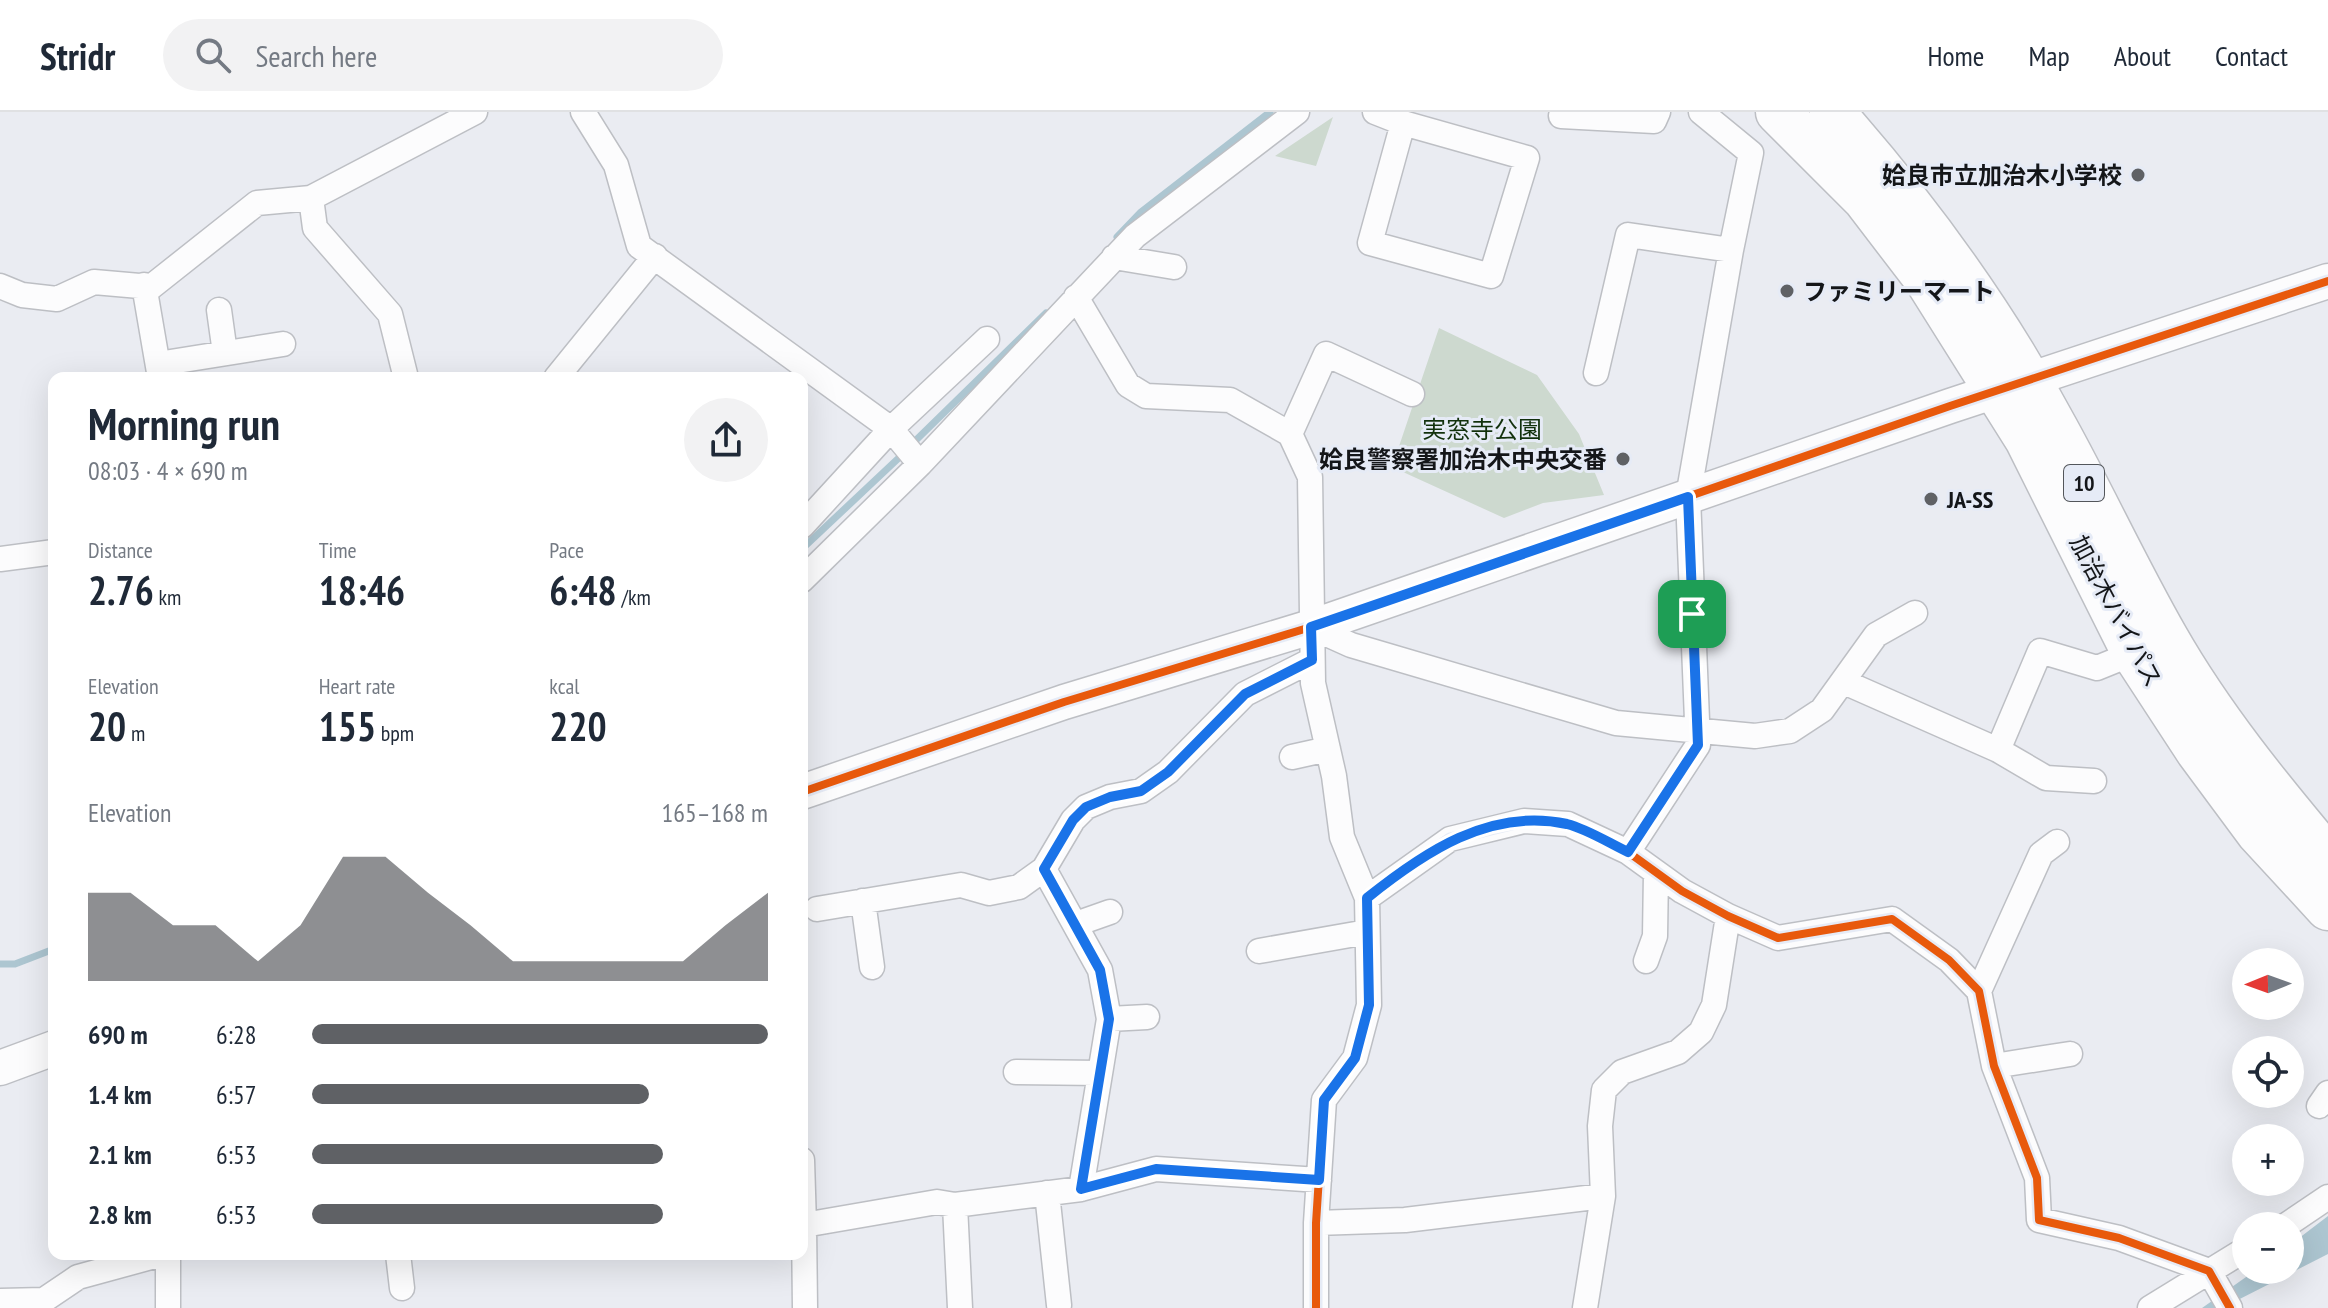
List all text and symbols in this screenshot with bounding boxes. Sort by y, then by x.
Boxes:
search box [163,19,723,91]
text: Stridr [40,31,115,80]
icon: search [191,33,235,77]
text: Search here [255,36,377,75]
text: Home [1928,37,1984,74]
text: Map [2028,37,2070,74]
text: About [2114,37,2171,74]
text: Contact [2215,37,2288,74]
place label: 姶良市立加治木小学校 [1882,160,2122,191]
marker: 姶良市立加治木小学校 [2129,166,2147,184]
place label: ファミリーマート [1803,276,1995,307]
marker: ファミリーマート [1778,282,1796,300]
text: Morning run [88,395,280,452]
button: share [684,398,768,482]
park label: 実窓寺公園 [1422,414,1542,445]
place label: 姶良警察署加治木中央交番 [1319,444,1607,475]
marker: 姶良警察署加治木中央交番 [1614,450,1632,468]
text: 08:03 · 4 × 690 m [88,454,248,487]
road number: 10 [2064,465,2104,501]
place label: JA-SS [1946,484,1993,515]
marker: JA-SS [1922,490,1940,508]
street label: 加治木バイパス [2063,530,2169,692]
text: Distance [88,536,153,564]
text: Time [319,536,357,564]
text: Pace [549,536,584,564]
text: 2.76 [88,564,154,616]
text: 18:46 [319,564,405,616]
text: 6:48 [549,564,617,616]
pin [1658,580,1726,648]
text: km [154,583,181,611]
text: /km [617,583,651,611]
icon: arrive [1670,592,1714,636]
text: Elevation [88,672,159,700]
text: Heart rate [319,672,395,700]
text: kcal [549,672,579,700]
text: 20 [88,700,126,752]
text: 155 [319,700,376,752]
text: 220 [549,700,607,752]
text: m [126,719,145,747]
text: bpm [376,719,414,747]
text: Elevation [88,796,171,829]
text: 165–168 m [662,796,768,829]
north arrow [2232,948,2304,1020]
map controls [2232,948,2304,1284]
text: 690 m [88,1018,148,1051]
text: 6:28 [216,1018,256,1051]
button: locate [2232,1036,2304,1108]
text: 1.4 km [88,1078,152,1111]
text: 6:57 [216,1078,256,1111]
button: + [2232,1124,2304,1196]
text: 2.1 km [88,1138,152,1171]
text: 6:53 [216,1138,256,1171]
text: 2.8 km [88,1198,152,1231]
text: 6:53 [216,1198,256,1231]
button: − [2232,1212,2304,1284]

